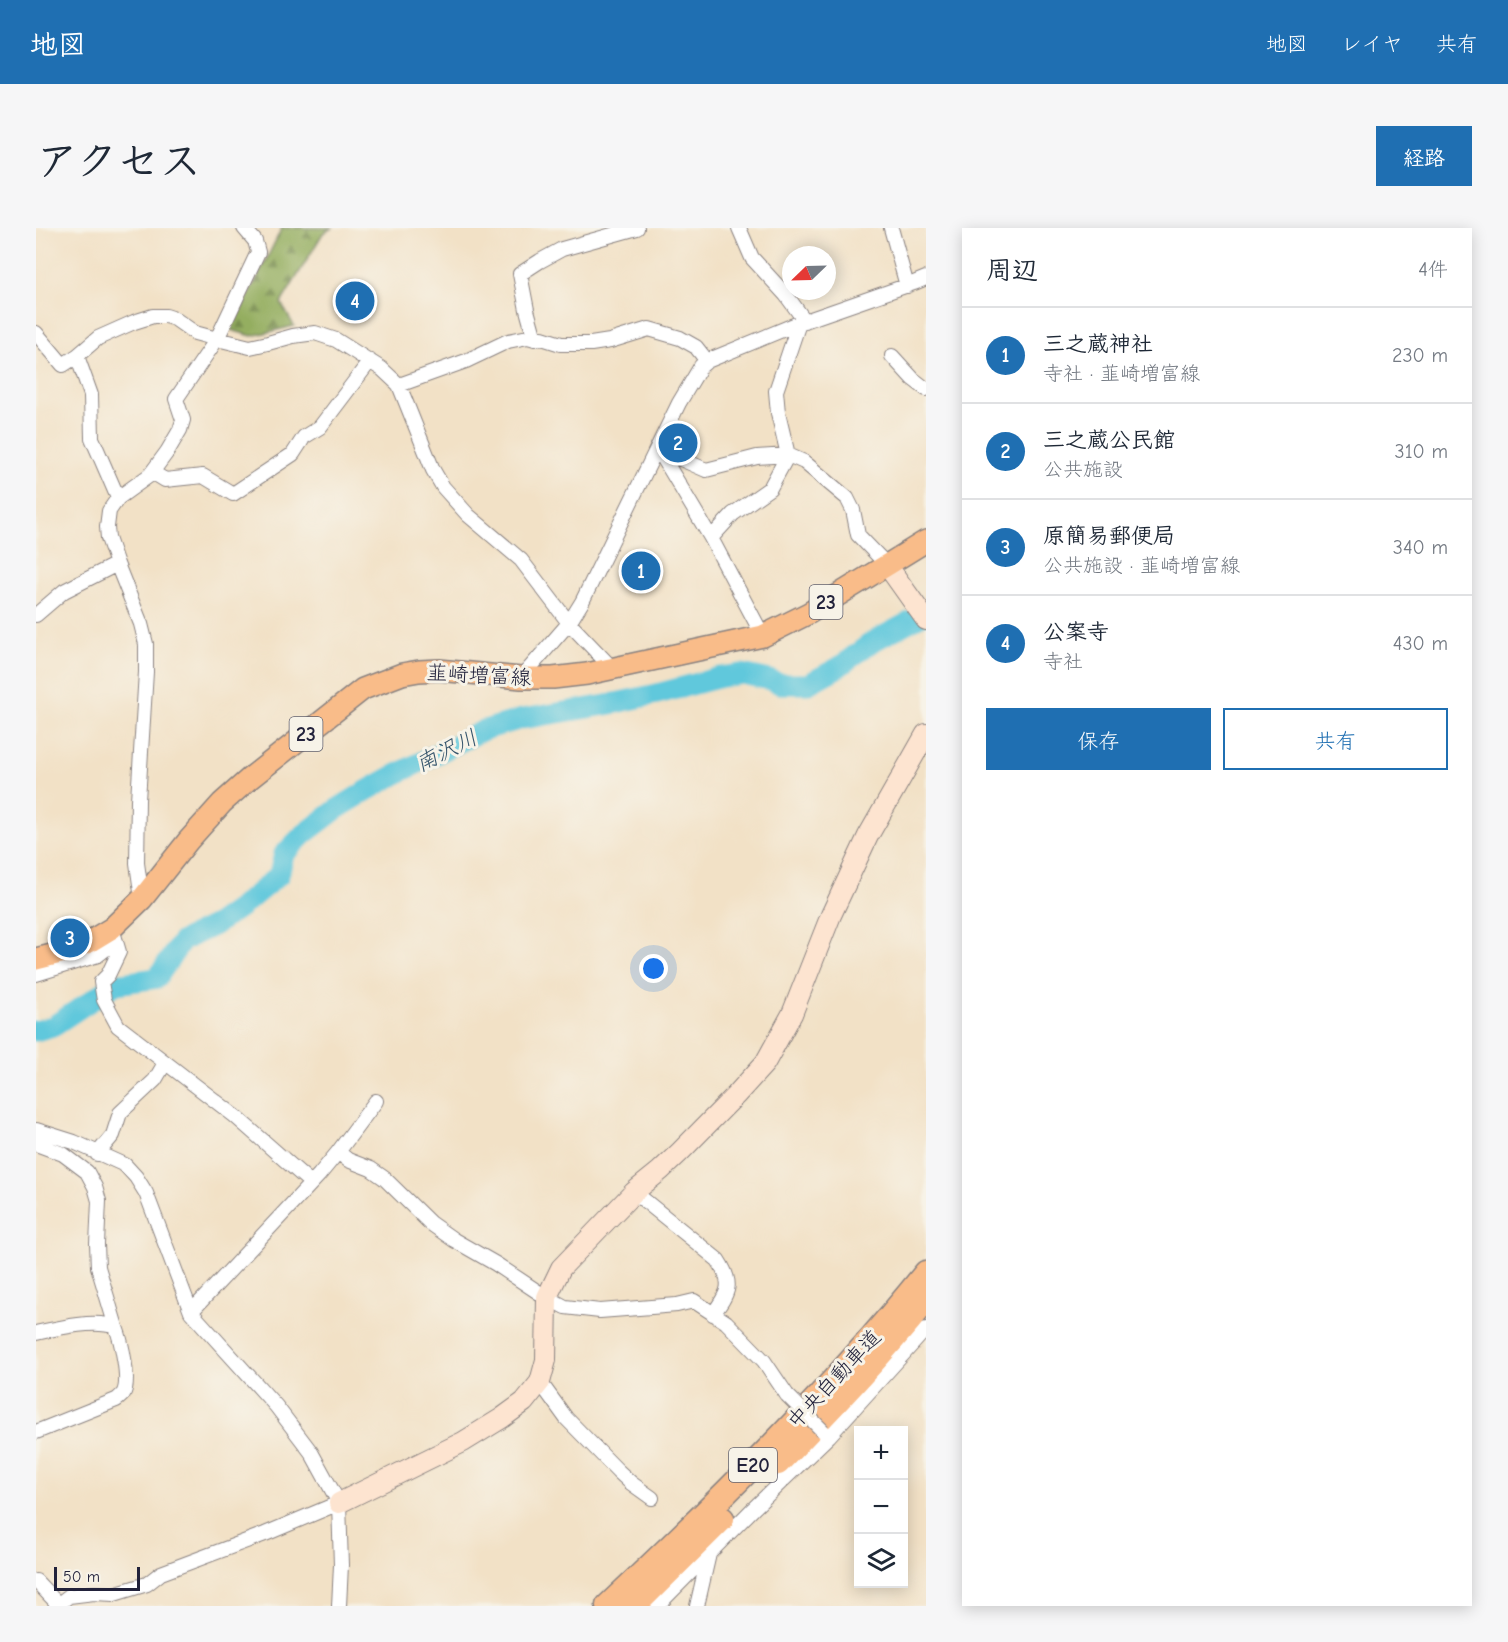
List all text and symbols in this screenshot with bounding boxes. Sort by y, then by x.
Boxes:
text: 地図 [30,29,86,61]
text: 地図 [1266,32,1308,56]
text: レイヤ [1341,32,1403,56]
text: 共有 [1436,32,1478,56]
button: 経路 [1376,126,1472,186]
text: アクセス [36,137,201,186]
north arrow [782,246,836,300]
text: 周辺 [986,256,1038,286]
text: 4件 [1418,258,1448,281]
pin: 4 [336,278,374,324]
text: 三之蔵神社 [1043,331,1153,357]
text: 1 [1002,344,1009,367]
text: 230 m [1392,344,1448,367]
text: 寺社 · 韮崎増富線 [1043,362,1200,385]
pin: 2 [658,420,698,466]
text: 三之蔵公民館 [1043,427,1175,453]
text: 2 [1001,440,1010,463]
text: 310 m [1395,440,1448,463]
text: 公共施設 [1043,458,1123,481]
text: 原簡易郵便局 [1043,523,1175,549]
text: 3 [1001,536,1010,559]
text: 340 m [1393,536,1448,559]
pin: 1 [622,548,660,594]
text: 公共施設 · 韮崎増富線 [1043,554,1240,577]
road number: 23 [810,585,842,619]
text: 公案寺 [1043,619,1109,645]
text: 4 [1001,632,1010,655]
text: 430 m [1393,632,1448,655]
text: 寺社 [1043,650,1083,673]
street label: 韮崎増富線 [426,660,532,690]
button: 保存 [986,708,1211,770]
button: 共有 [1223,708,1448,770]
road number: 23 [290,717,322,751]
water label: 南沢川 [411,724,482,777]
pin: 3 [51,916,90,960]
your location [639,954,668,983]
street label: 中央自動車道 [782,1325,886,1433]
map controls [854,1426,908,1588]
button: + [854,1426,908,1480]
road number: E20 [729,1448,777,1482]
button: − [854,1480,908,1534]
button: layers [854,1534,908,1588]
scale bar [54,1564,140,1592]
text: 50 m [63,1568,100,1586]

